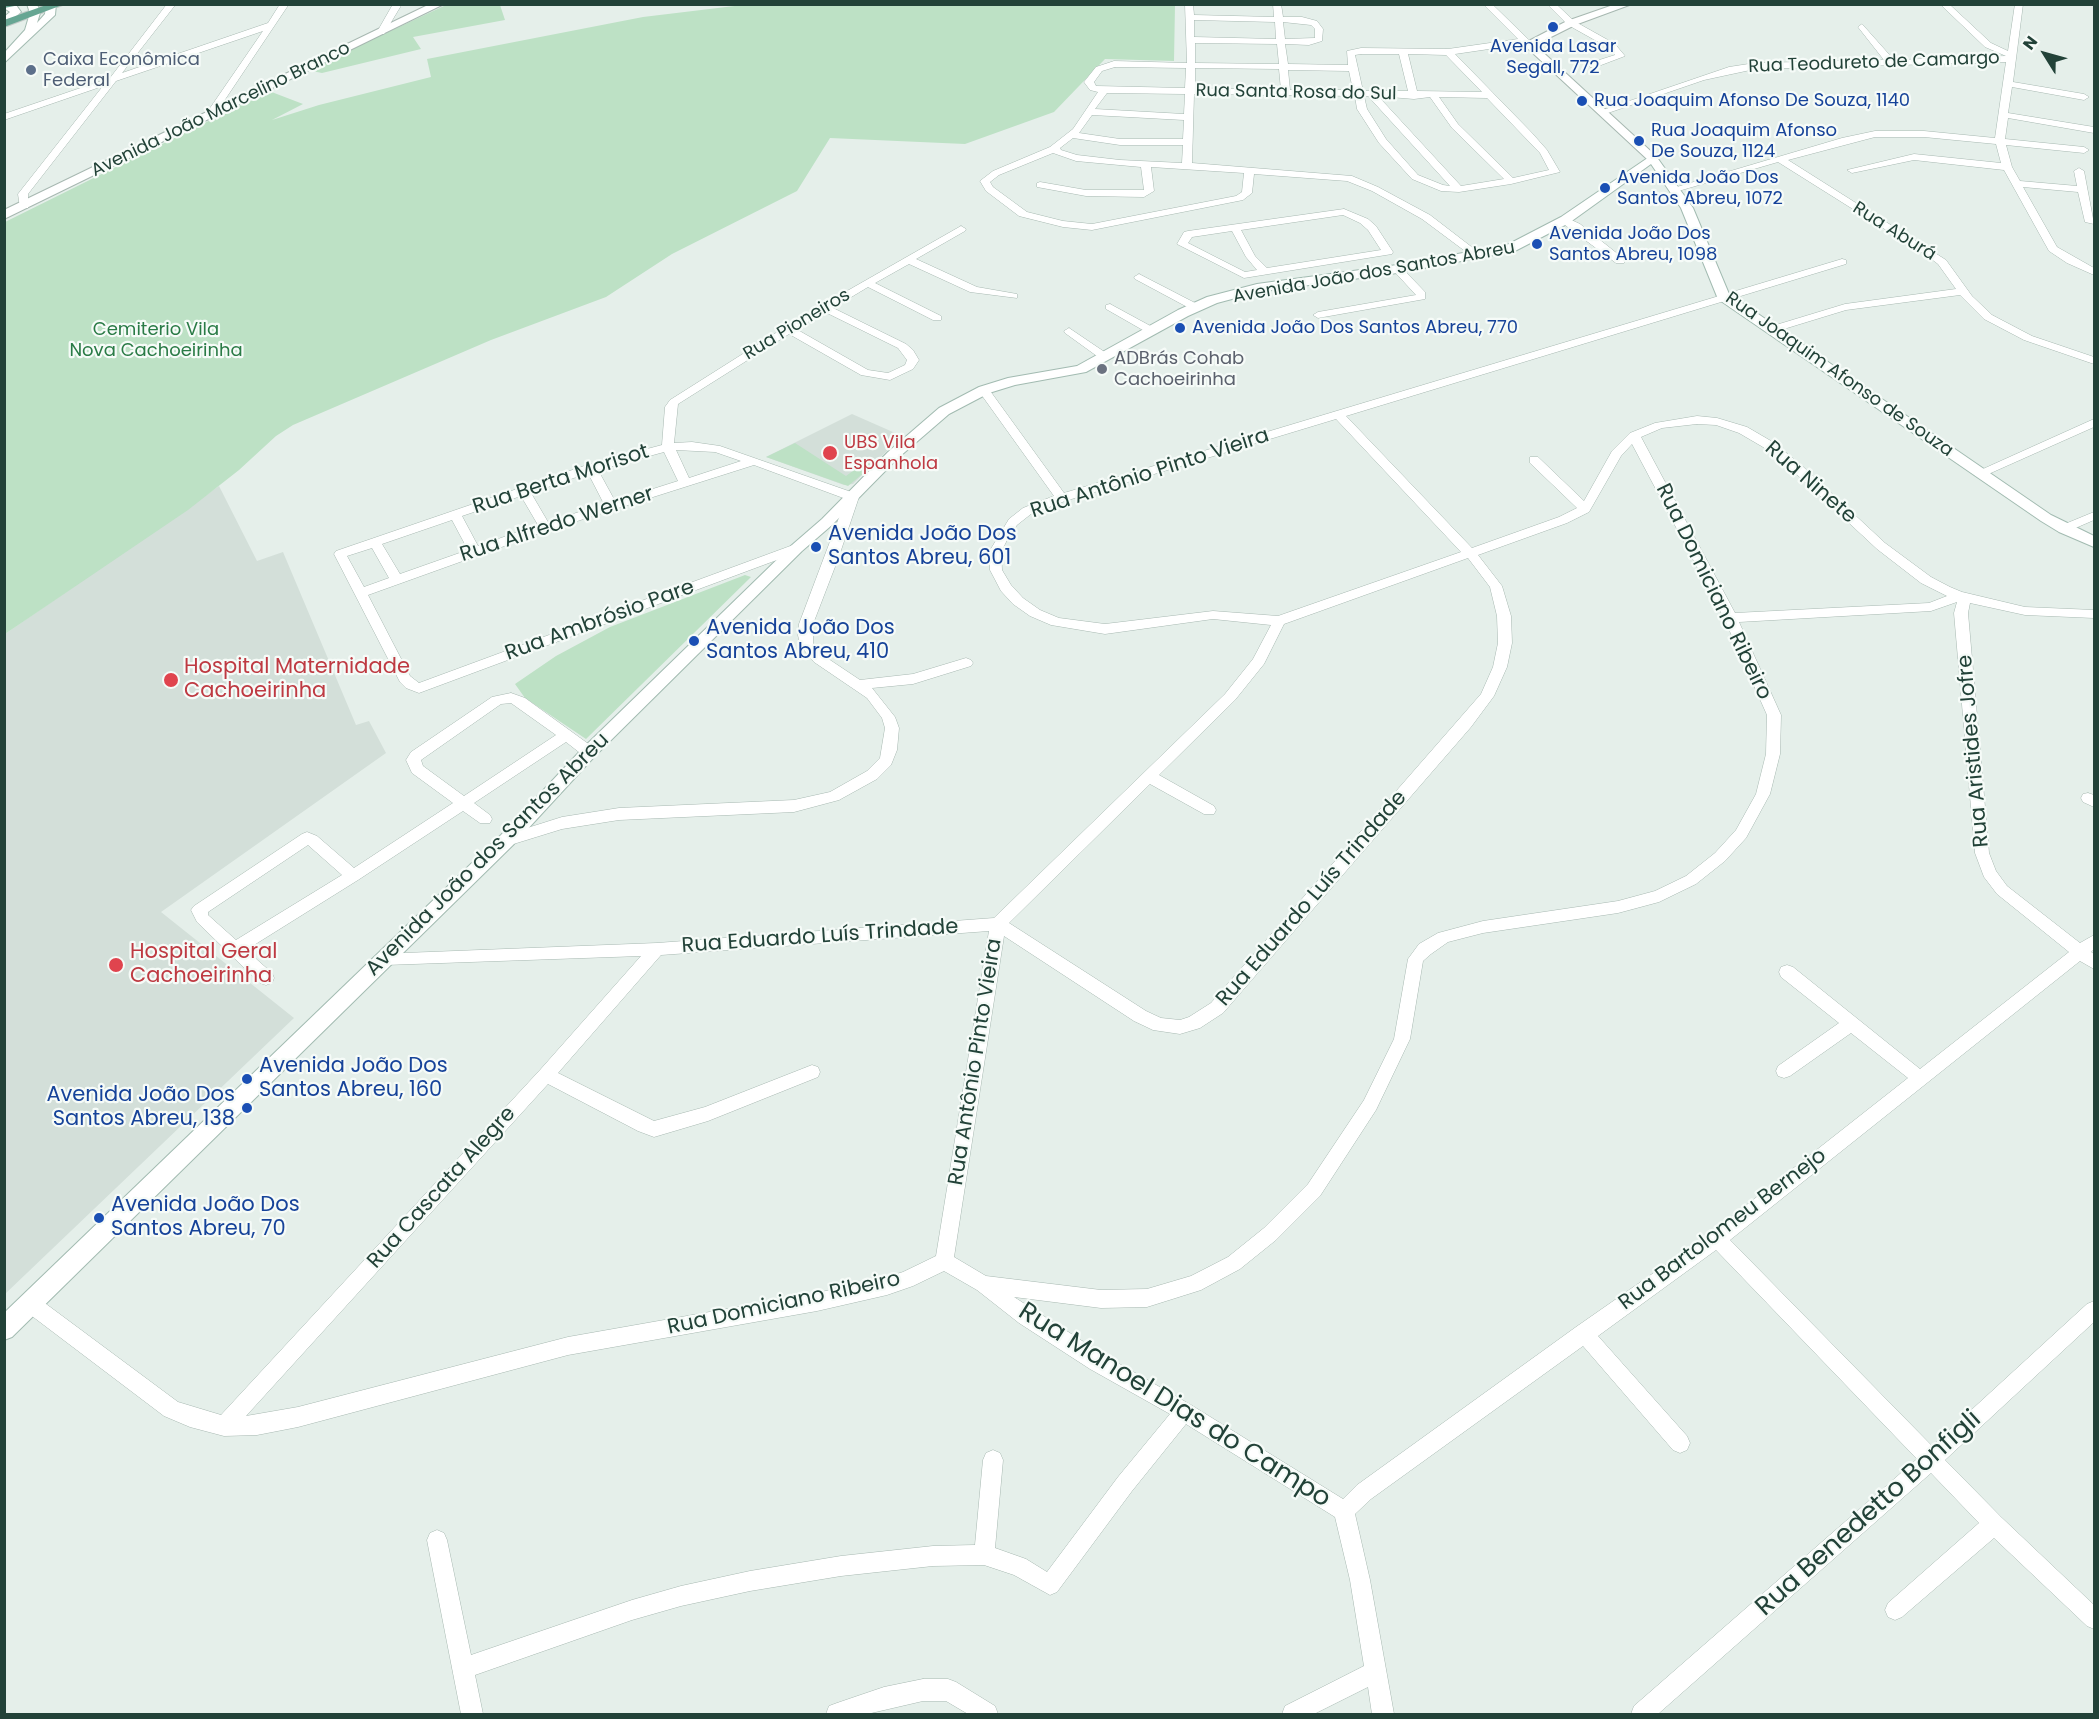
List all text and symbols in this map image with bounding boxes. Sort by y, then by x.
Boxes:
marker: Avenida Lasar Segall, 772 [1546,20,1560,34]
north arrow [2015,24,2075,84]
text: N [2017,31,2043,55]
place label: Avenida Lasar Segall, 772 [1490,36,1616,78]
street label: Avenida João Marcelino Branco [88,38,354,182]
street label: Rua Teodureto de Camargo [1748,48,2000,78]
place label: Caixa Econômica Federal [43,49,200,92]
marker: Caixa Econômica Federal [24,63,38,77]
street label: Rua Santa Rosa do Sul [1195,80,1397,106]
place label: Rua Joaquim Afonso De Souza, 1140 [1594,90,1910,112]
marker: Rua Joaquim Afonso De Souza, 1140 [1575,94,1589,108]
place label: Rua Joaquim Afonso De Souza, 1124 [1651,120,1837,162]
marker: Rua Joaquim Afonso De Souza, 1124 [1632,134,1646,148]
place label: Avenida João Dos Santos Abreu, 1072 [1617,167,1783,210]
marker: Avenida João Dos Santos Abreu, 1072 [1598,181,1612,195]
street label: Rua Aburá [1848,198,1940,266]
place label: Avenida João Dos Santos Abreu, 1098 [1549,223,1717,266]
marker: Avenida João Dos Santos Abreu, 1098 [1530,237,1544,251]
street label: Avenida João dos Santos Abreu [1231,238,1517,308]
street label: Rua Pioneiros [740,285,854,365]
street label: Rua Joaquim Afonso de Souza [1721,288,1957,462]
place label: Avenida João Dos Santos Abreu, 770 [1192,317,1518,339]
park label: Cemiterio Vila Nova Cachoeirinha [69,319,243,362]
marker: Avenida João Dos Santos Abreu, 770 [1173,321,1187,335]
place label: ADBrás Cohab Cachoeirinha [1114,348,1244,391]
marker: ADBrás Cohab Cachoeirinha [1095,362,1109,376]
street label: Rua Antônio Pinto Vieira [1028,423,1272,525]
place label: UBS Vila Espanhola [844,432,938,474]
street label: Rua Ninete [1759,436,1861,530]
street label: Rua Berta Morisot [470,440,652,520]
marker: UBS Vila Espanhola [821,444,839,462]
street label: Rua Domiciano Ribeiro [1650,480,1776,704]
street label: Rua Alfredo Werner [457,482,657,568]
place label: Avenida João Dos Santos Abreu, 601 [828,522,1017,572]
marker: Avenida João Dos Santos Abreu, 601 [809,540,823,554]
street label: Rua Ambrósio Pare [502,575,698,667]
place label: Avenida João Dos Santos Abreu, 410 [706,616,895,666]
marker: Avenida João Dos Santos Abreu, 410 [687,634,701,648]
street label: Rua Aristides Jofre [1953,654,1995,848]
place label: Hospital Maternidade Cachoeirinha [184,655,410,705]
marker: Hospital Maternidade Cachoeirinha [162,671,180,689]
street label: Avenida João dos Santos Abreu [361,728,615,982]
street label: Rua Eduardo Luís Trindade [1212,786,1412,1012]
street label: Rua Eduardo Luís Trindade [681,915,959,959]
street label: Rua Antônio Pinto Vieira [944,937,1008,1187]
place label: Hospital Geral Cachoeirinha [130,940,277,990]
marker: Hospital Geral Cachoeirinha [107,956,125,974]
place label: Avenida João Dos Santos Abreu, 160 [259,1054,448,1104]
marker: Avenida João Dos Santos Abreu, 160 [240,1072,254,1086]
place label: Avenida João Dos Santos Abreu, 138 [46,1083,235,1133]
marker: Avenida João Dos Santos Abreu, 138 [240,1101,254,1115]
street label: Rua Cascata Alegre [363,1102,521,1274]
street label: Rua Bartolomeu Bernejo [1614,1144,1832,1316]
place label: Avenida João Dos Santos Abreu, 70 [111,1193,300,1243]
marker: Avenida João Dos Santos Abreu, 70 [92,1211,106,1225]
street label: Rua Domiciano Ribeiro [665,1267,903,1341]
street label: Rua Manoel Dias do Campo [1012,1297,1336,1515]
street label: Rua Benedetto Bonfigli [1750,1405,1988,1623]

